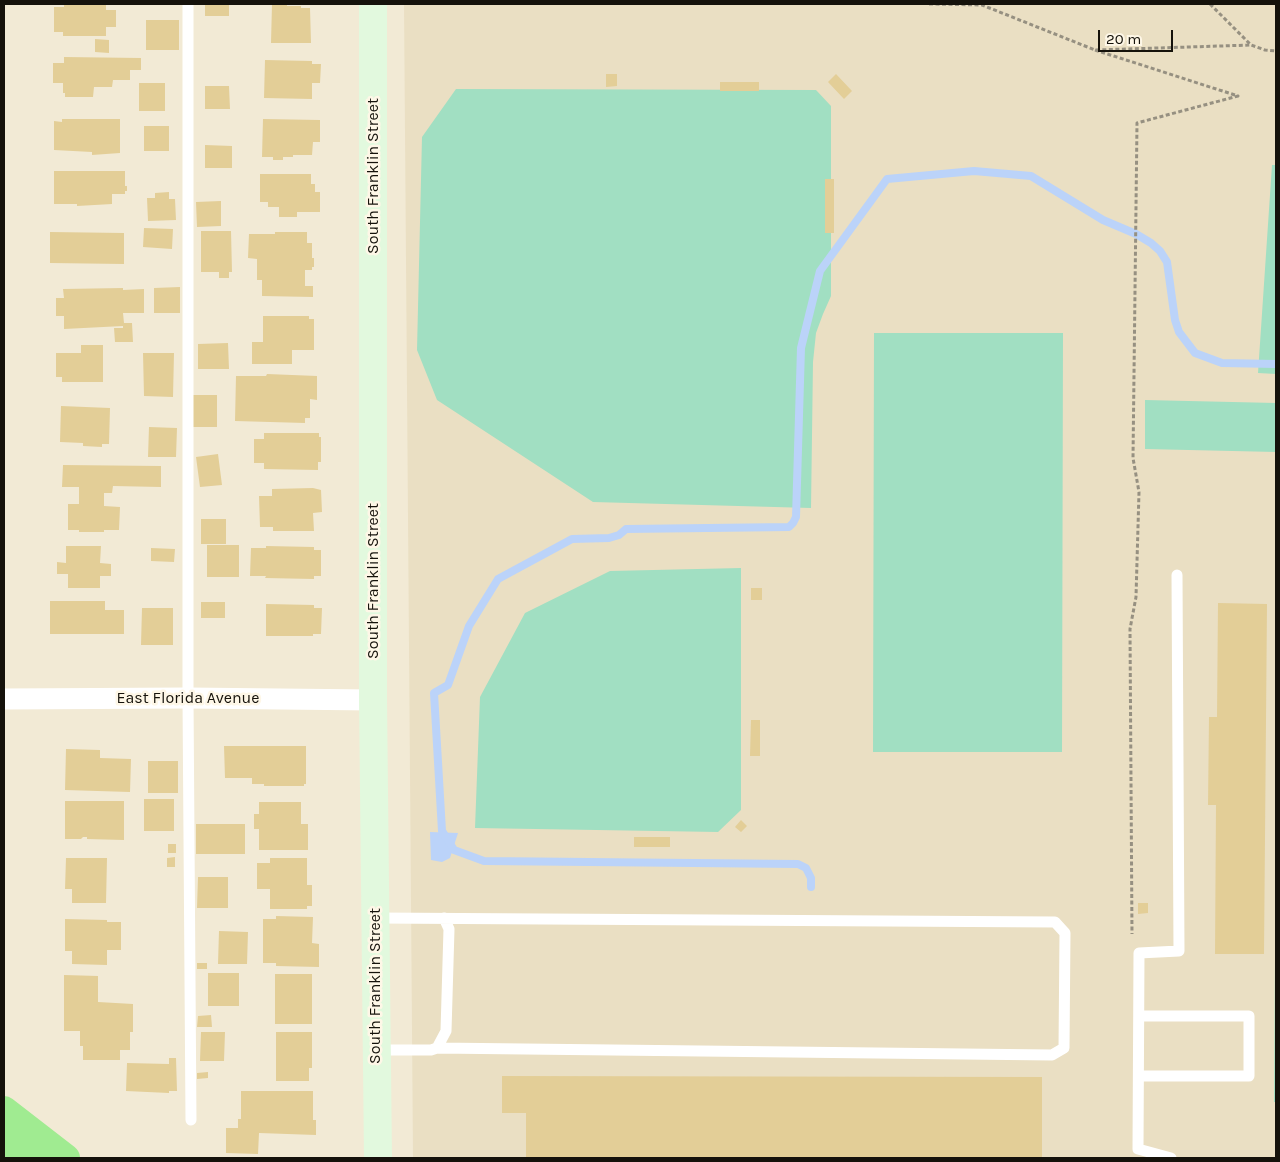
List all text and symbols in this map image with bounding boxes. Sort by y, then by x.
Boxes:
scale bar [1100,20,1175,52]
text: 20 m [1106,30,1141,48]
street label: South Franklin Street [363,98,383,254]
street label: South Franklin Street [363,503,383,659]
street label: East Florida Avenue [117,688,259,708]
street label: South Franklin Street [365,908,385,1064]

